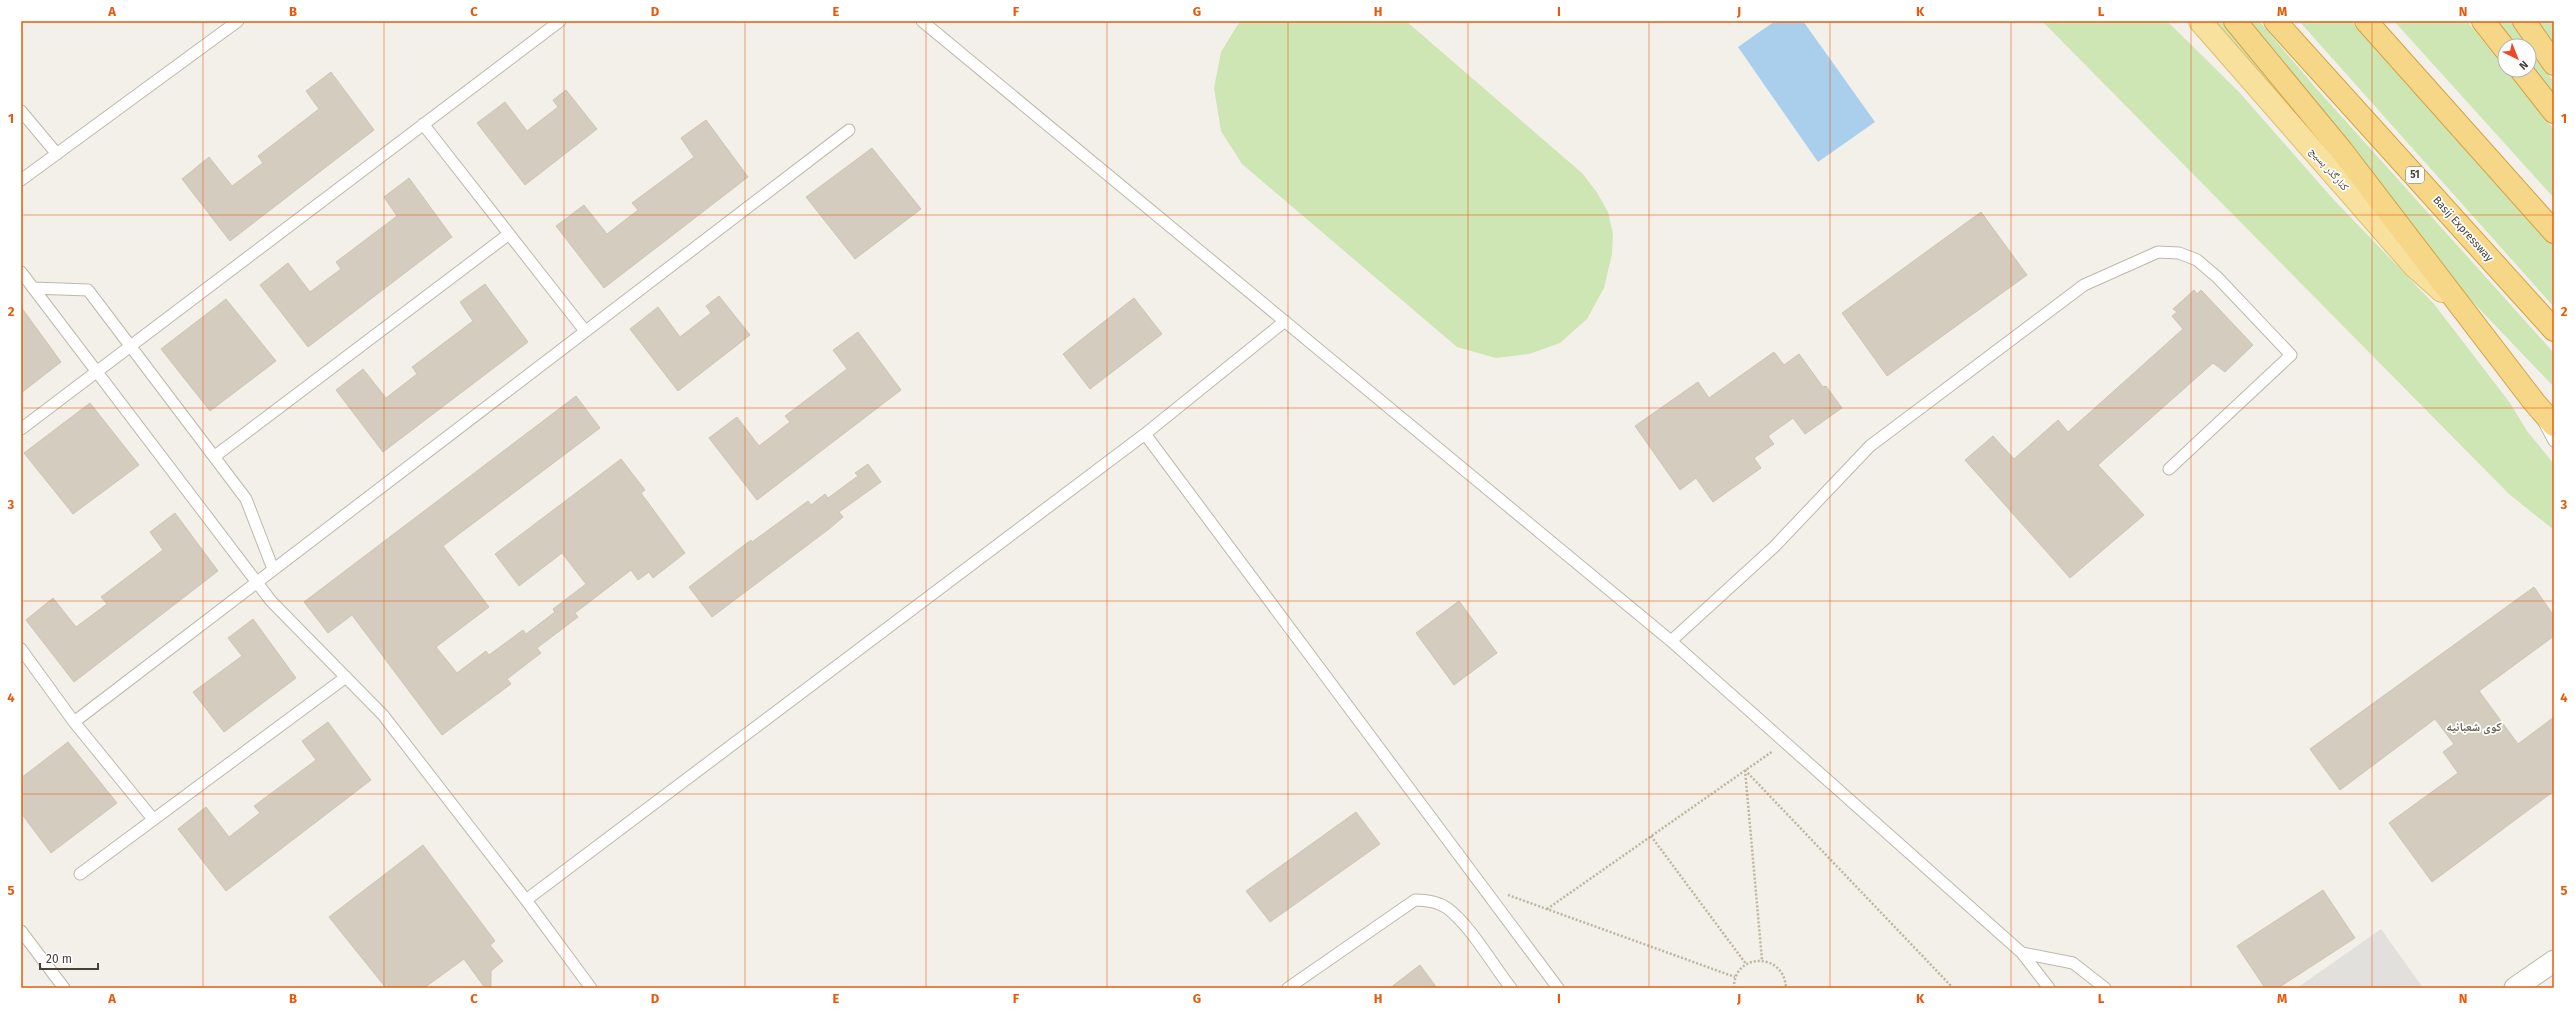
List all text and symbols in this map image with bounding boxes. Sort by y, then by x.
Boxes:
text: A [107,4,116,19]
text: B [289,4,297,19]
text: C [470,4,478,19]
text: D [651,4,660,19]
text: E [833,4,840,19]
text: F [1013,4,1020,19]
text: G [1193,4,1201,19]
text: H [1374,4,1382,19]
text: I [1557,4,1561,19]
text: J [1736,4,1741,19]
text: K [1916,4,1925,19]
text: L [2098,4,2105,19]
text: M [2277,4,2287,19]
text: N [2459,4,2467,19]
north arrow [2497,38,2537,78]
text: N [2516,58,2531,72]
text: 1 [8,111,14,126]
text: 1 [2561,111,2567,126]
street label: کنارگذر بسیج [2307,145,2352,194]
road number: 51 [2406,167,2424,183]
street label: Basij Expressway [2430,194,2496,265]
text: 2 [8,304,15,319]
text: 2 [2561,304,2568,319]
text: 3 [7,497,15,512]
text: 3 [2560,497,2568,512]
text: 4 [7,690,15,705]
text: 4 [2560,690,2568,705]
district label: کوی شعبانیه [2446,720,2502,735]
text: 5 [8,883,15,898]
text: 5 [2561,883,2568,898]
scale bar [40,945,98,971]
text: 20 m [46,952,72,966]
text: A [107,991,116,1006]
text: B [289,991,297,1006]
text: C [470,991,478,1006]
text: D [651,991,660,1006]
text: E [833,991,840,1006]
text: F [1013,991,1020,1006]
text: G [1193,991,1201,1006]
text: H [1374,991,1382,1006]
text: I [1557,991,1561,1006]
text: J [1736,991,1741,1006]
text: K [1916,991,1925,1006]
text: L [2098,991,2105,1006]
text: M [2277,991,2287,1006]
text: N [2459,991,2467,1006]

